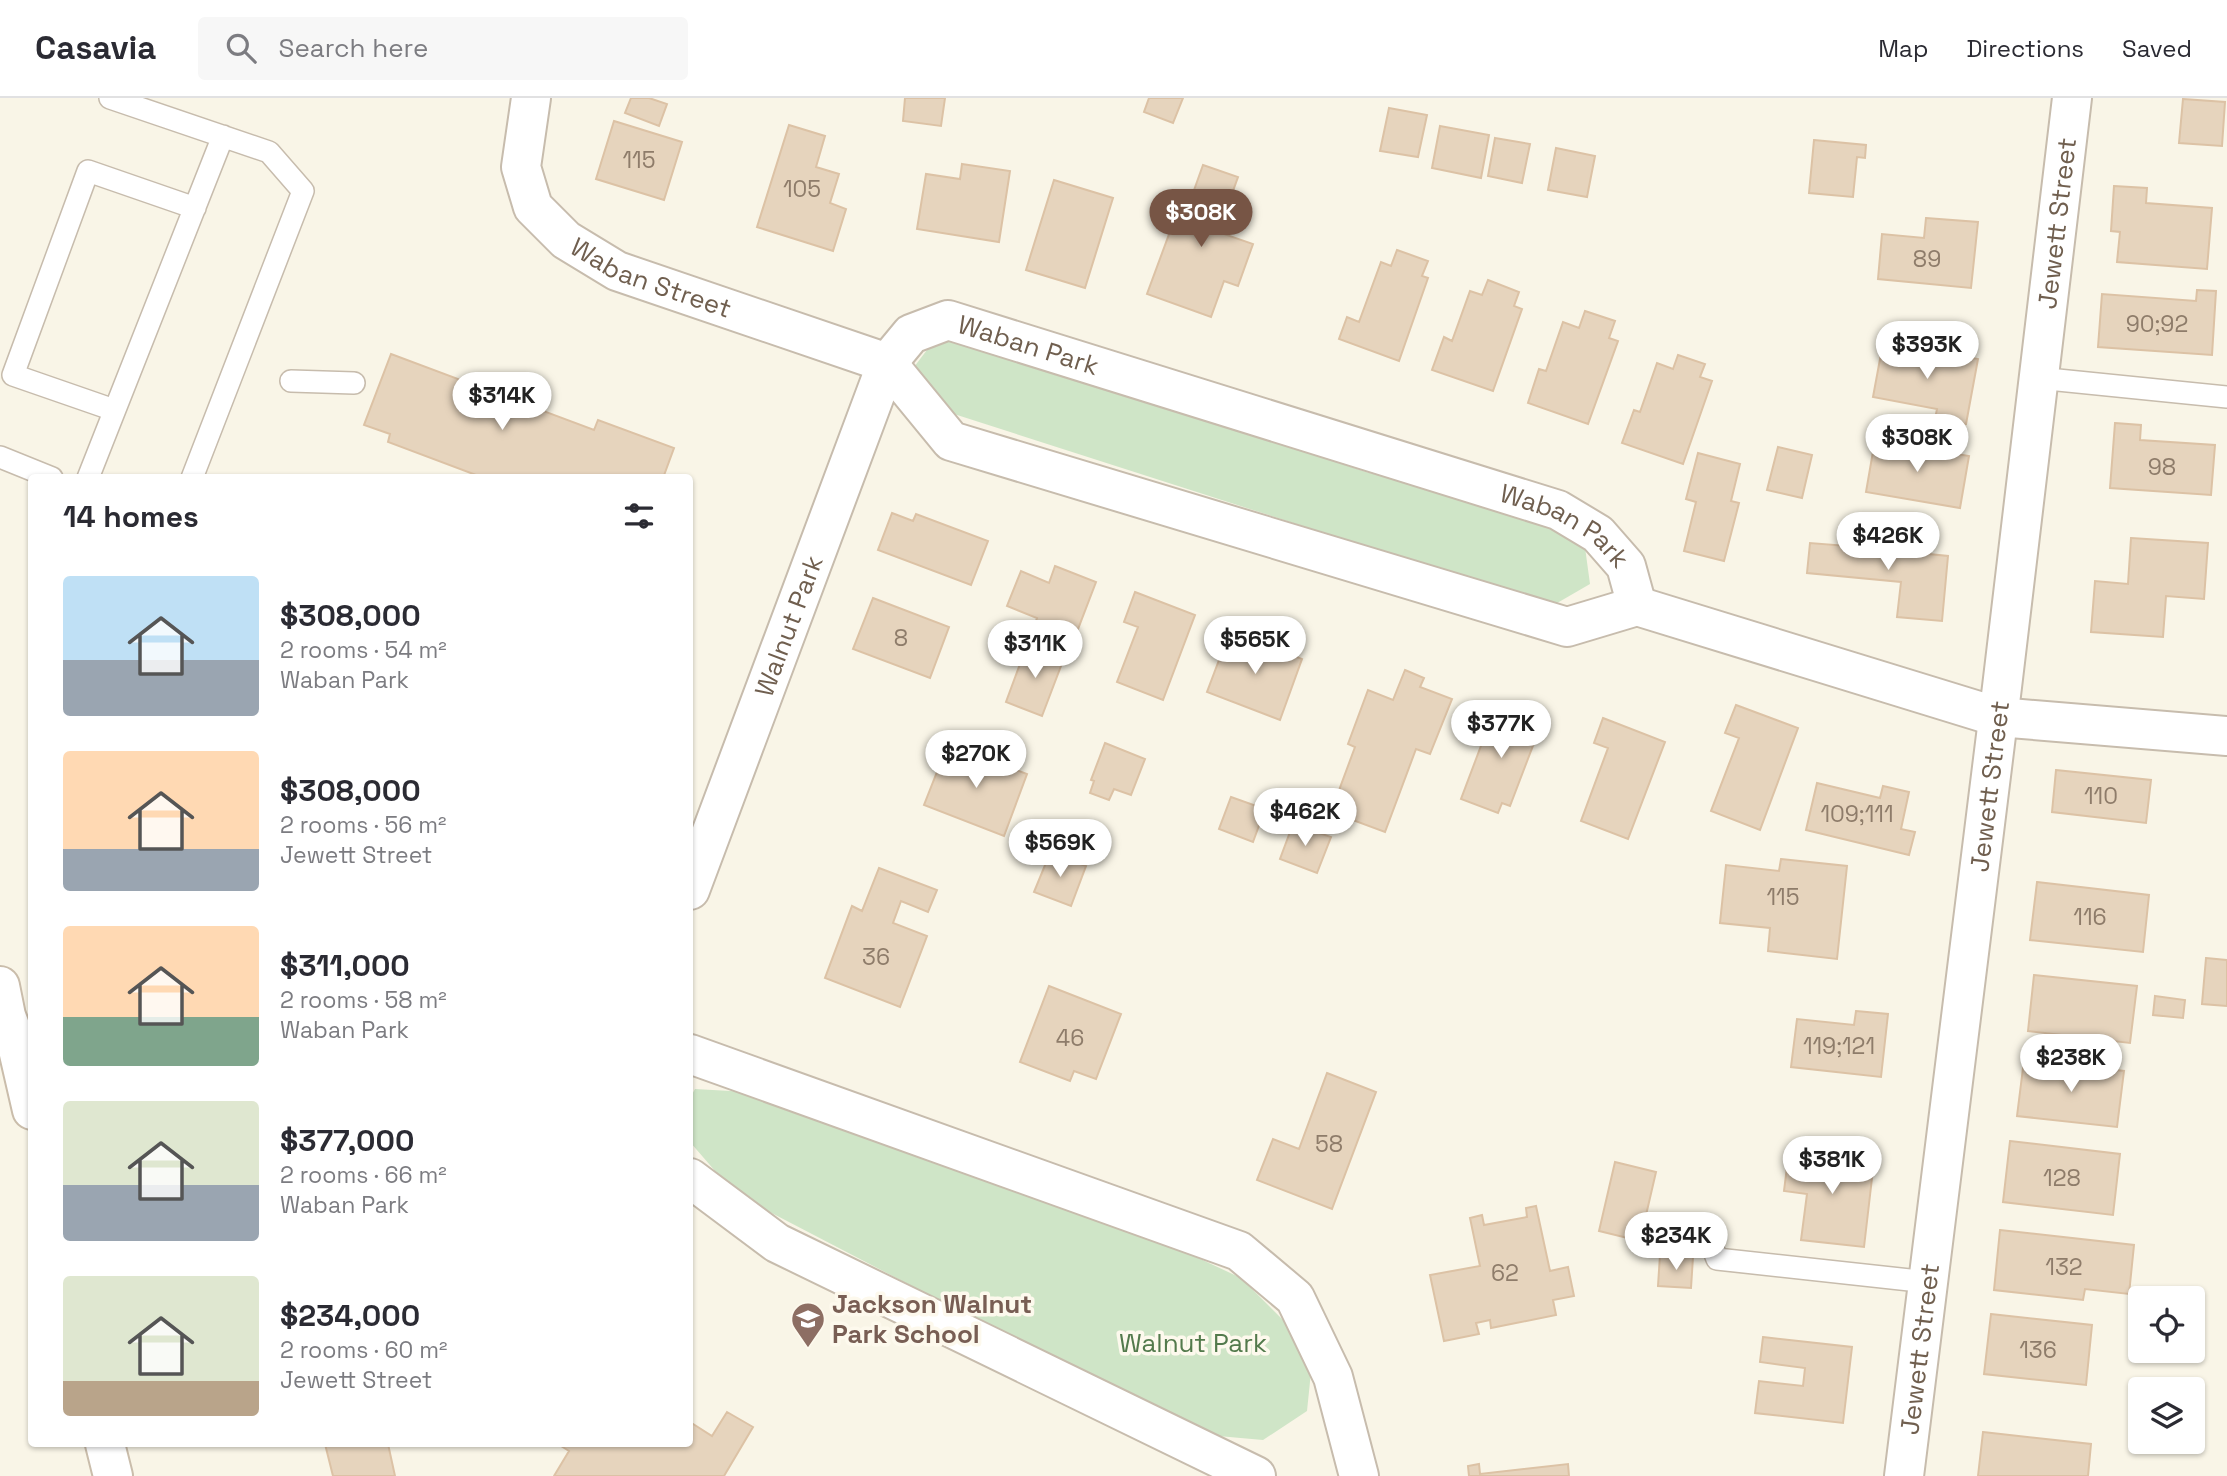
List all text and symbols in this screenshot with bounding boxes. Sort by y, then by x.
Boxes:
search box [198,17,688,80]
text: Casavia [35,27,156,69]
icon: search [222,29,260,67]
text: Search here [278,31,428,65]
text: Map [1878,33,1928,64]
text: Directions [1966,33,2084,64]
text: Saved [2122,33,2192,64]
street label: Jewett Street [2030,136,2084,311]
house number: 115 [622,145,656,175]
house number: 105 [783,174,821,204]
pin: $308K [1152,190,1250,249]
text: $308K [1165,197,1237,227]
street label: Waban Street [564,230,736,326]
house number: 89 [1913,244,1941,274]
street label: Waban Park [954,307,1103,383]
house number: 90;92 [2126,309,2188,339]
pin: $393K [1878,322,1976,381]
text: $393K [1892,329,1962,359]
pin: $314K [453,372,551,432]
text: $314K [469,380,535,410]
pin: $308K [1868,414,1966,474]
text: $308K [1881,422,1953,452]
house number: 98 [2148,452,2176,482]
street label: Waban Park [1496,476,1637,575]
text: 14 homes [63,497,199,536]
icon: filters [620,497,658,535]
pin: $426K [1839,512,1937,572]
text: $426K [1853,520,1923,550]
street label: Walnut Park [747,550,831,701]
text: $308,000 [280,596,421,635]
icon: home [119,604,203,688]
pin: $565K [1206,616,1304,676]
pin: $311K [986,620,1084,680]
house number: 8 [894,623,908,653]
text: $565K [1220,624,1290,654]
text: $311K [1004,628,1066,658]
text: 2 rooms · 54 m² [280,635,447,665]
text: Waban Park [280,665,409,695]
street label: Jewett Street [1962,699,2017,874]
pin: $377K [1452,700,1550,760]
text: $377K [1467,708,1535,738]
pin: $270K [927,730,1025,790]
text: $270K [941,738,1011,768]
text: $308,000 [280,771,421,810]
icon: home [119,779,203,863]
house number: 110 [2084,781,2118,811]
pin: $462K [1256,788,1354,848]
text: $462K [1270,796,1340,826]
house number: 109;111 [1820,799,1894,829]
text: 2 rooms · 56 m² [280,810,446,840]
pin: $569K [1011,820,1109,879]
text: $569K [1025,827,1095,857]
text: Jewett Street [280,840,432,870]
house number: 115 [1766,882,1800,912]
house number: 116 [2073,902,2107,932]
house number: 36 [862,942,890,972]
text: $311,000 [280,946,410,985]
icon: home [119,954,203,1038]
text: 2 rooms · 58 m² [280,985,447,1015]
text: Waban Park [280,1015,409,1045]
house number: 46 [1056,1023,1084,1053]
house number: 119;121 [1803,1031,1875,1061]
pin: $238K [2022,1034,2120,1094]
text: $238K [2036,1042,2106,1072]
text: $377,000 [280,1121,414,1160]
icon: home [119,1129,203,1213]
house number: 58 [1315,1129,1343,1159]
pin: $381K [1783,1136,1881,1196]
text: $381K [1799,1144,1865,1174]
text: 2 rooms · 66 m² [280,1160,447,1190]
house number: 128 [2043,1163,2081,1193]
text: Waban Park [280,1190,409,1220]
pin: $234K [1627,1212,1725,1272]
text: $234K [1641,1220,1711,1250]
house number: 132 [2045,1252,2083,1282]
house number: 62 [1491,1258,1519,1288]
street label: Jewett Street [1892,1261,1947,1437]
map controls [2128,1286,2205,1454]
button: locate [2128,1286,2205,1363]
place label: Jackson Walnut Park School [832,1287,1032,1351]
text: $234,000 [280,1296,420,1335]
school or university icon: Jackson Walnut Park School [789,1300,827,1349]
icon: home [119,1304,203,1388]
park label: Walnut Park [1119,1326,1267,1360]
text: 2 rooms · 60 m² [280,1335,447,1365]
house number: 136 [2019,1335,2057,1365]
text: Jewett Street [280,1365,432,1395]
button: layers [2128,1377,2205,1454]

